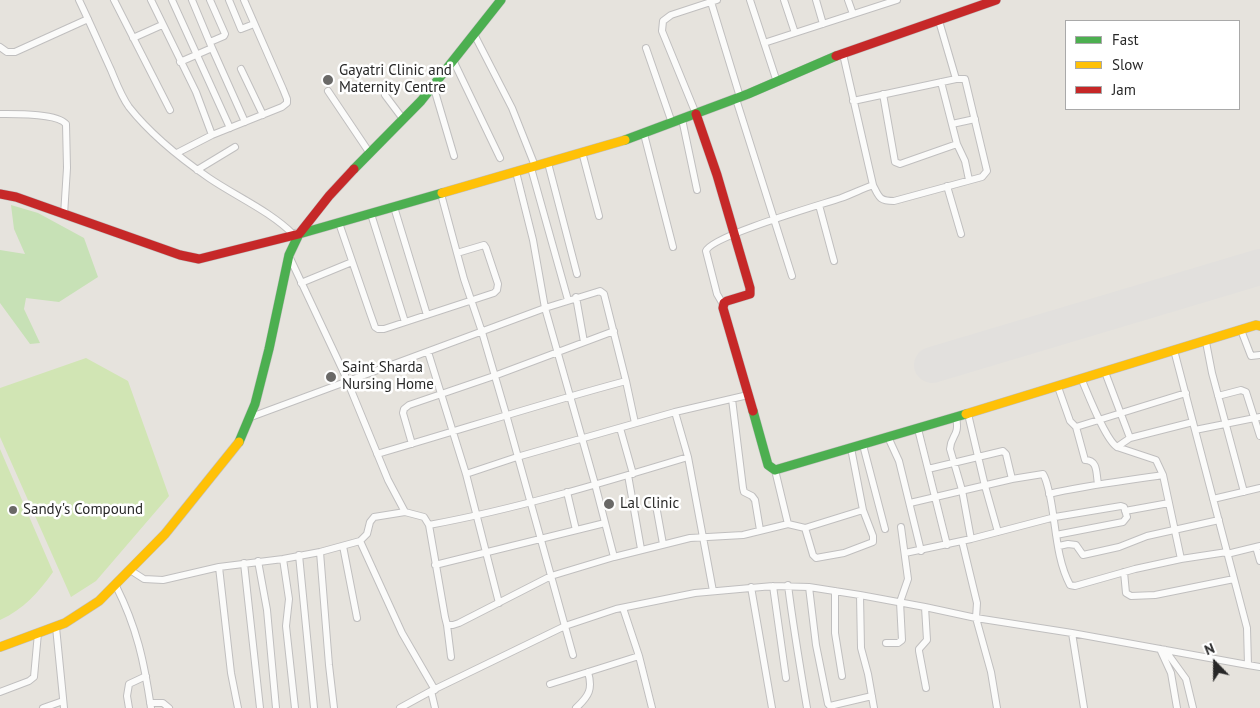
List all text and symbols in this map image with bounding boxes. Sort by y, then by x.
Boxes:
legend [1065,20,1240,110]
text: Fast [1112,30,1139,49]
text: Slow [1112,55,1143,74]
place label: Gayatri Clinic and Maternity Centre [339,62,452,97]
marker: Gayatri Clinic and Maternity Centre [321,73,335,87]
text: Jam [1112,80,1136,99]
place label: Saint Sharda Nursing Home [342,359,434,394]
marker: Saint Sharda Nursing Home [324,370,338,384]
place label: Lal Clinic [620,495,679,513]
marker: Lal Clinic [602,497,616,511]
place label: Sandy's Compound [23,501,143,519]
marker: Sandy's Compound [7,504,19,516]
north arrow [1190,638,1240,688]
text: N [1202,639,1217,659]

